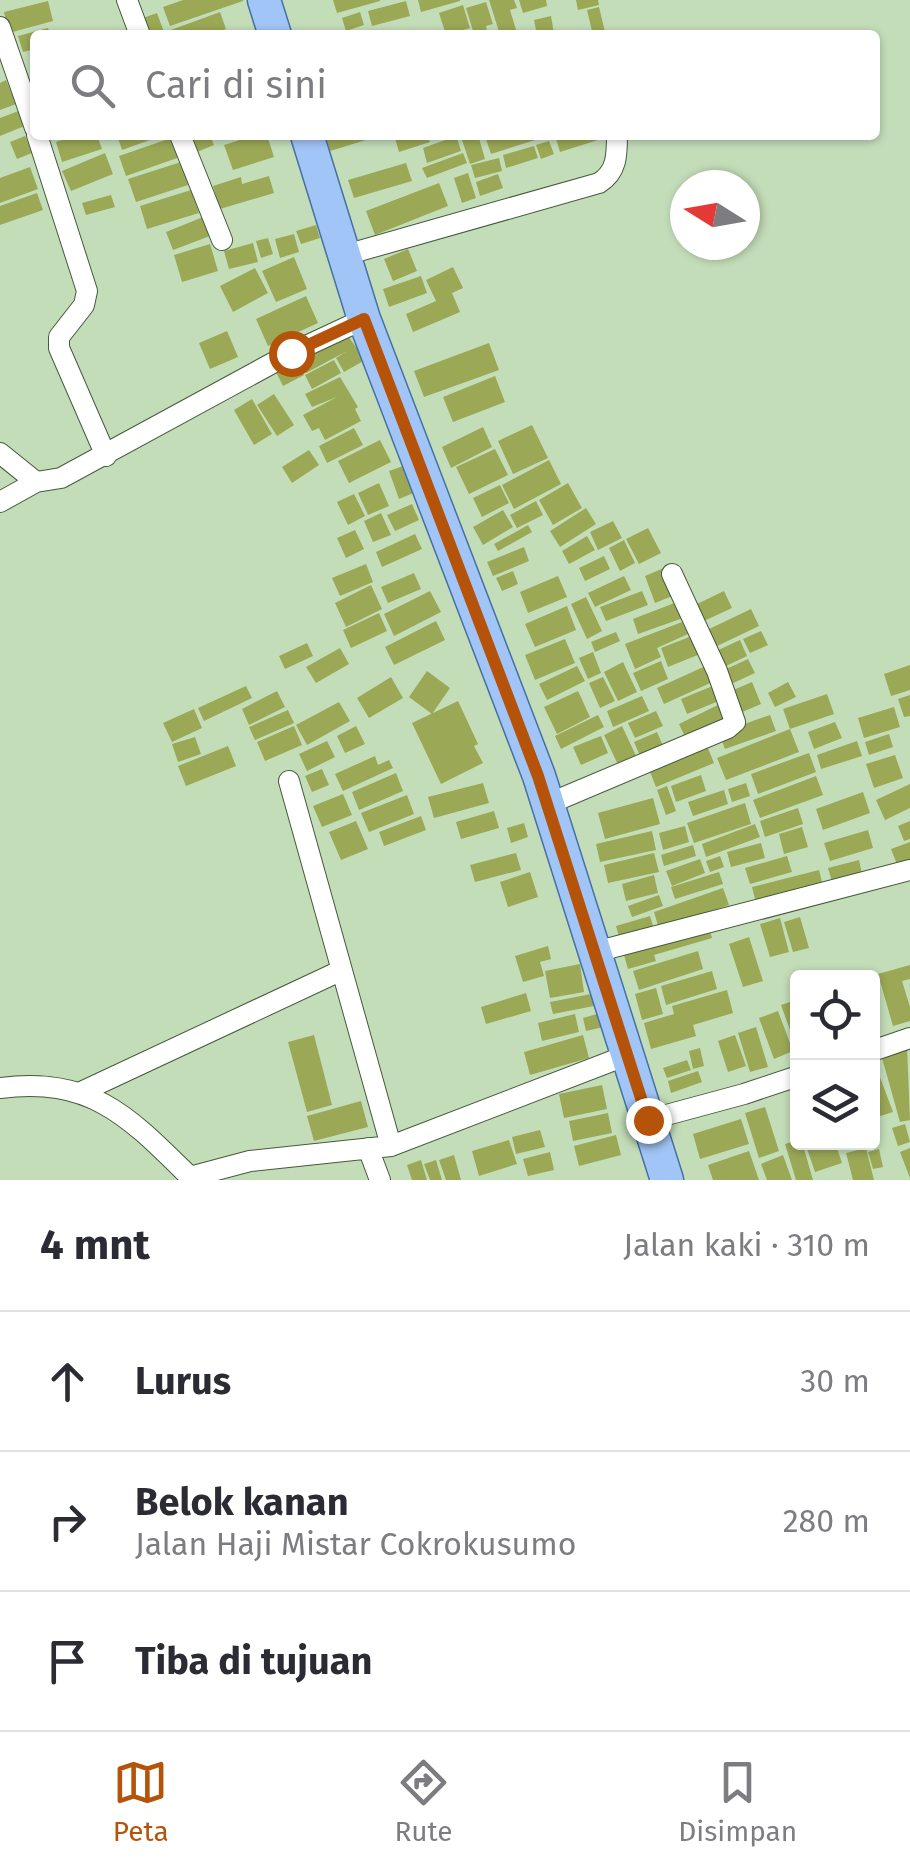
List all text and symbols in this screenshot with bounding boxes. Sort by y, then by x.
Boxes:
search box [30,30,880,140]
icon: search [65,58,120,113]
text: Cari di sini [145,62,327,108]
north arrow [670,170,760,260]
route start [269,331,315,377]
map controls [790,970,880,1150]
button: locate [790,970,880,1060]
button: layers [790,1060,880,1150]
route end [626,1098,672,1144]
text: 4 mnt [40,1220,150,1270]
text: Jalan kaki · 310 m [623,1226,870,1264]
icon: ahead [40,1354,95,1409]
text: Lurus [135,1358,231,1404]
text: 30 m [800,1362,870,1400]
text: Belok kanan [135,1479,349,1525]
icon: right [40,1494,95,1549]
text: 280 m [783,1502,870,1540]
text: Jalan Haji Mistar Cokrokusumo [135,1525,576,1563]
icon: arrive [40,1634,95,1689]
text: Tiba di tujuan [135,1638,372,1684]
tab: Peta [113,1755,169,1848]
tab: Rute [394,1755,453,1848]
tab: Disimpan [678,1755,797,1848]

